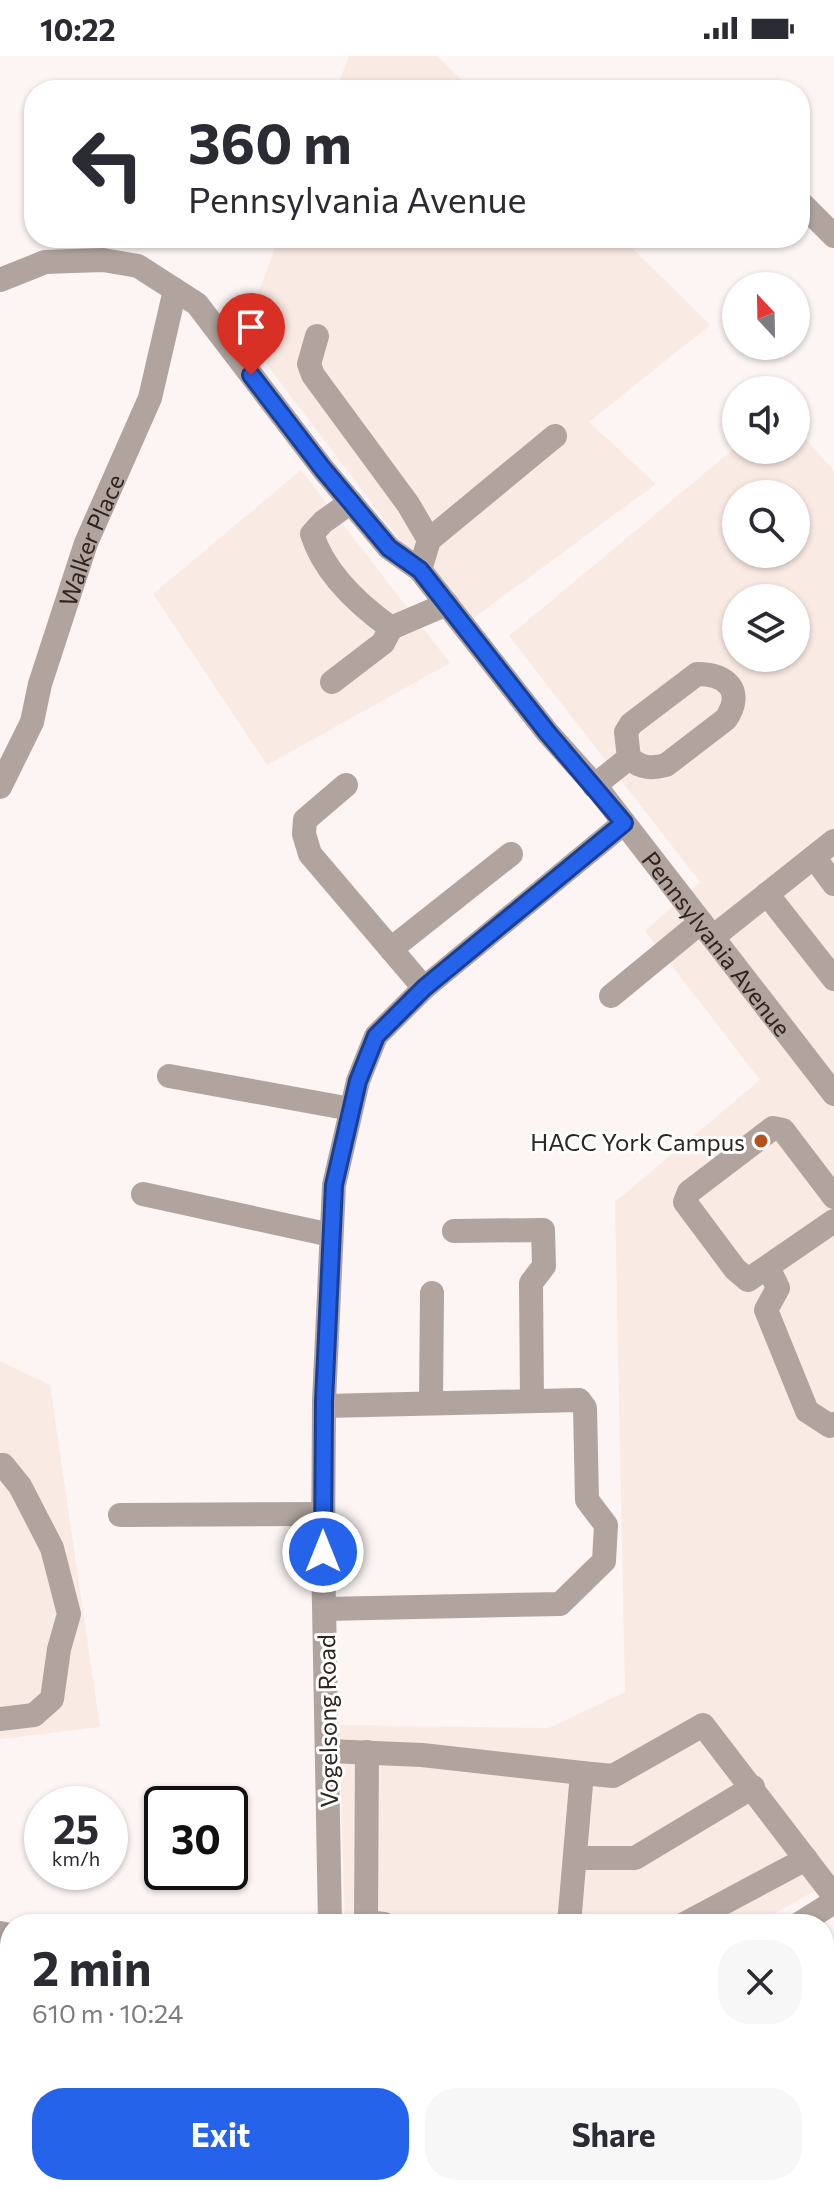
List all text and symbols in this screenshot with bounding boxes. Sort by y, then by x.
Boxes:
text: 10:22 [40,10,116,47]
text: 360 m [188,107,352,176]
icon: left [56,112,160,216]
text: Pennsylvania Avenue [188,176,527,220]
north arrow [722,272,810,360]
map controls [722,272,810,672]
pin [217,293,285,375]
icon: arrive [229,305,273,349]
button: sound [722,376,810,464]
street label: Walker Place [52,469,129,610]
button: search [722,480,810,568]
button: layers [722,584,810,672]
street label: Pennsylvania Avenue [637,845,798,1041]
place label: HACC York Campus [530,1127,745,1156]
marker: HACC York Campus [752,1132,770,1150]
position arrow [281,1510,365,1594]
street label: Vogelsong Road [311,1634,343,1808]
speed limit sign: 30 [144,1786,248,1890]
text: 25 [53,1803,99,1852]
text: km/h [52,1846,100,1870]
text: 2 min [32,1937,152,1996]
button: close [718,1940,802,2024]
text: 610 m · 10:24 [32,1997,183,2028]
button: Exit [32,2088,409,2180]
button: Share [425,2088,802,2180]

